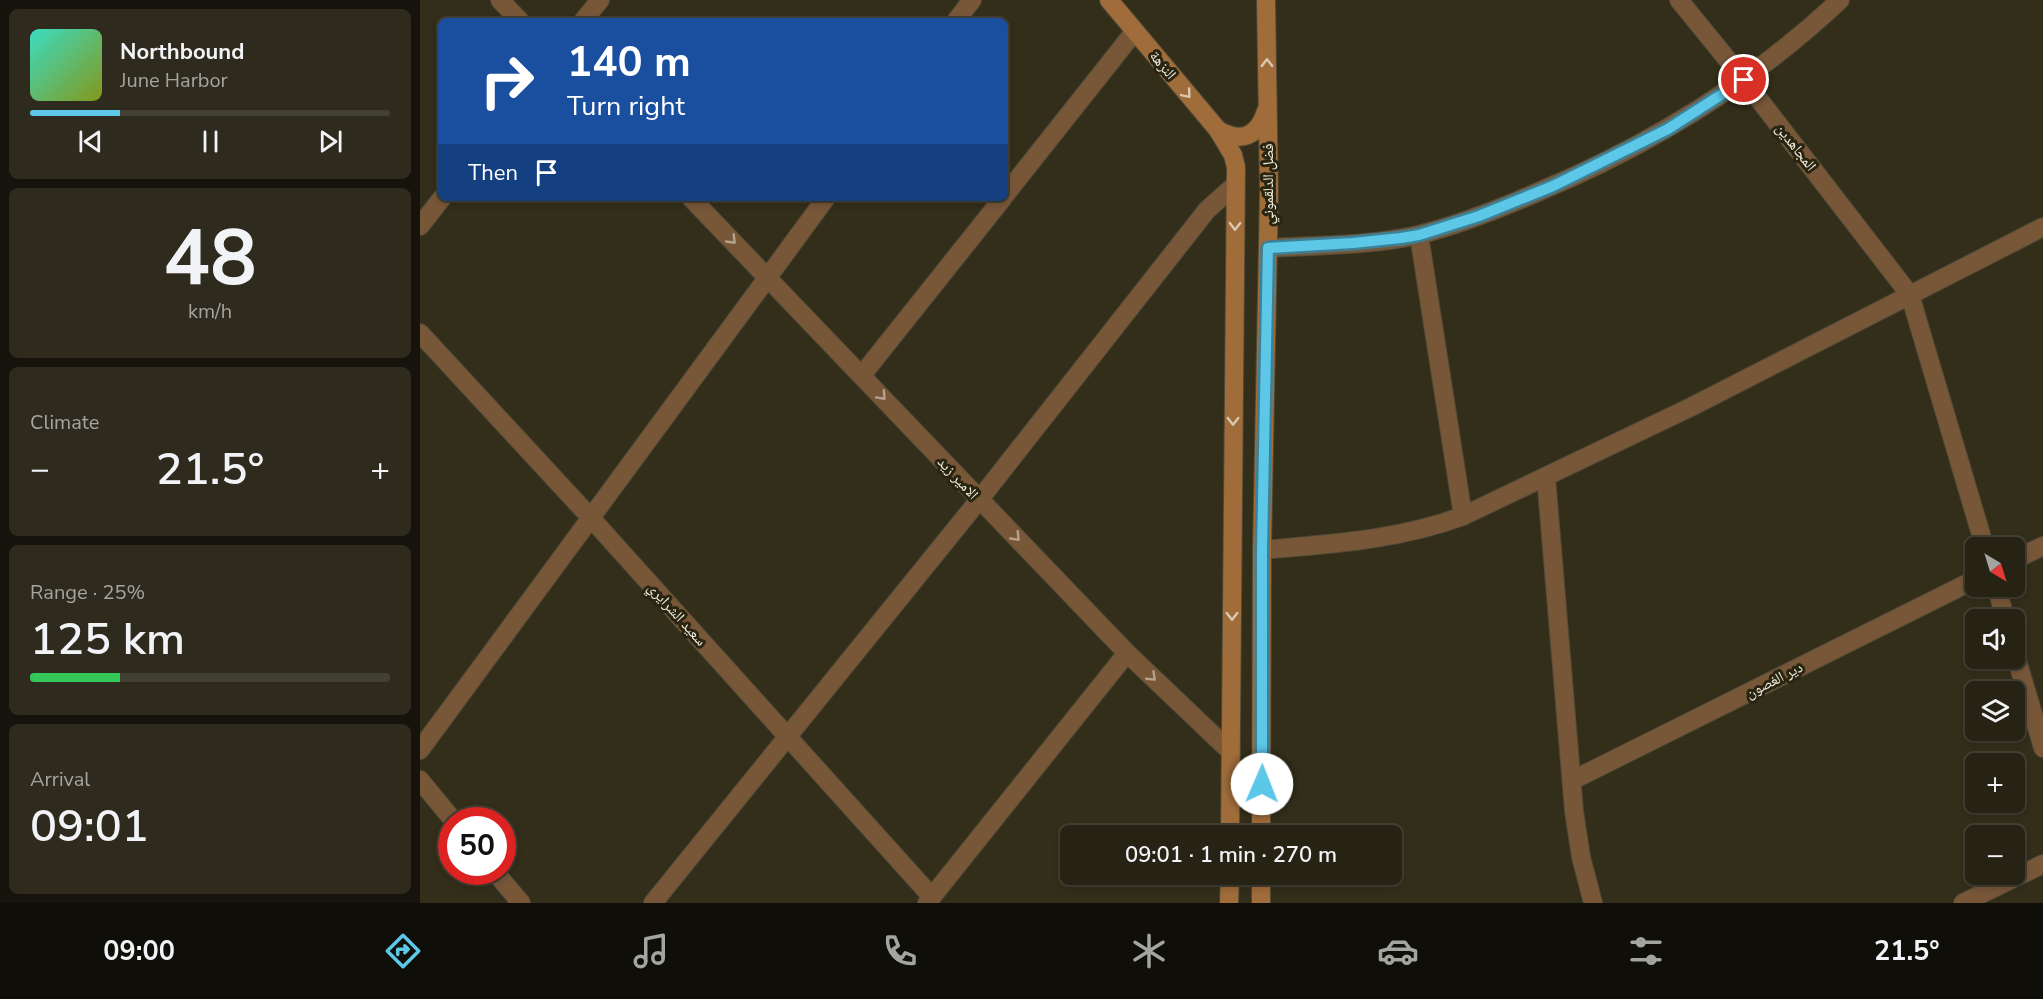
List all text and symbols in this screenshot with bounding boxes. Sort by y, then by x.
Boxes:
text: 140 m [567,34,691,91]
text: Northbound [120,37,244,67]
icon: right [468,42,546,120]
street label: النزهة [1145,46,1181,84]
pin [1718,54,1769,105]
one-way arrow [1261,59,1273,68]
icon: arrive [1727,63,1760,96]
text: June Harbor [120,67,228,94]
one-way arrow [1180,87,1191,98]
text: Turn right [567,88,685,125]
street label: المجاهدين [1771,119,1821,175]
icon: previous [74,125,107,158]
icon: pause [194,125,227,158]
icon: next [314,125,347,158]
street label: فضل الدلقموني [1258,143,1280,225]
icon: arrive [530,156,563,189]
text: Then [468,158,518,188]
text: 48 [163,205,257,312]
one-way arrow [1229,222,1241,231]
one-way arrow [725,233,736,244]
text: km/h [188,298,232,325]
one-way arrow [875,389,886,399]
text: Climate [30,409,99,436]
one-way arrow [1227,417,1239,426]
text: 21.5° [156,439,264,500]
text: − [30,447,50,492]
text: + [370,447,390,492]
street label: الامير زيد [933,452,983,504]
one-way arrow [1008,530,1019,541]
north arrow [1965,537,2025,597]
map controls [1965,537,2025,885]
street label: سعيد الشرايري [642,578,711,651]
text: Range · 25% [30,579,145,606]
text: 125 km [30,609,185,670]
button: sound [1965,609,2025,669]
one-way arrow [1226,612,1238,621]
street label: دير الغصون [1742,657,1806,703]
one-way arrow [1145,669,1156,680]
button: layers [1965,681,2025,741]
position arrow [1230,752,1294,816]
button: + [1965,753,2025,813]
text: Arrival [30,766,90,793]
text: 09:01 [30,796,149,857]
speed limit sign: 50 [438,807,516,885]
button: − [1965,825,2025,885]
text: 09:01 · 1 min · 270 m [1125,840,1337,870]
icon: directions [382,930,424,972]
icon: music [630,930,672,972]
icon: phone [879,930,921,972]
icon: climate [1128,930,1170,972]
icon: car [1377,930,1419,972]
icon: filters [1625,930,1667,972]
text: 09:00 [103,933,175,970]
text: 21.5° [1874,933,1940,970]

